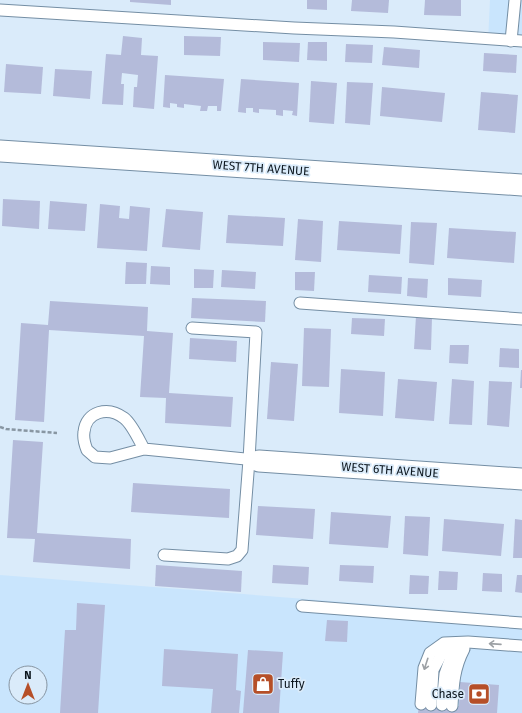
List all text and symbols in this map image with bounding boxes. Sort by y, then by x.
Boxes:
street label: WEST 7TH AVENUE [212,158,310,178]
street label: WEST 6TH AVENUE [341,460,439,480]
one-way arrow [489,640,502,647]
one-way arrow [422,657,429,670]
north arrow [8,665,48,705]
text: N [24,669,32,682]
shop icon: Tuffy [250,671,276,697]
place label: Tuffy [278,677,305,691]
bank icon: Chase [466,681,492,707]
place label: Chase [432,687,464,701]

